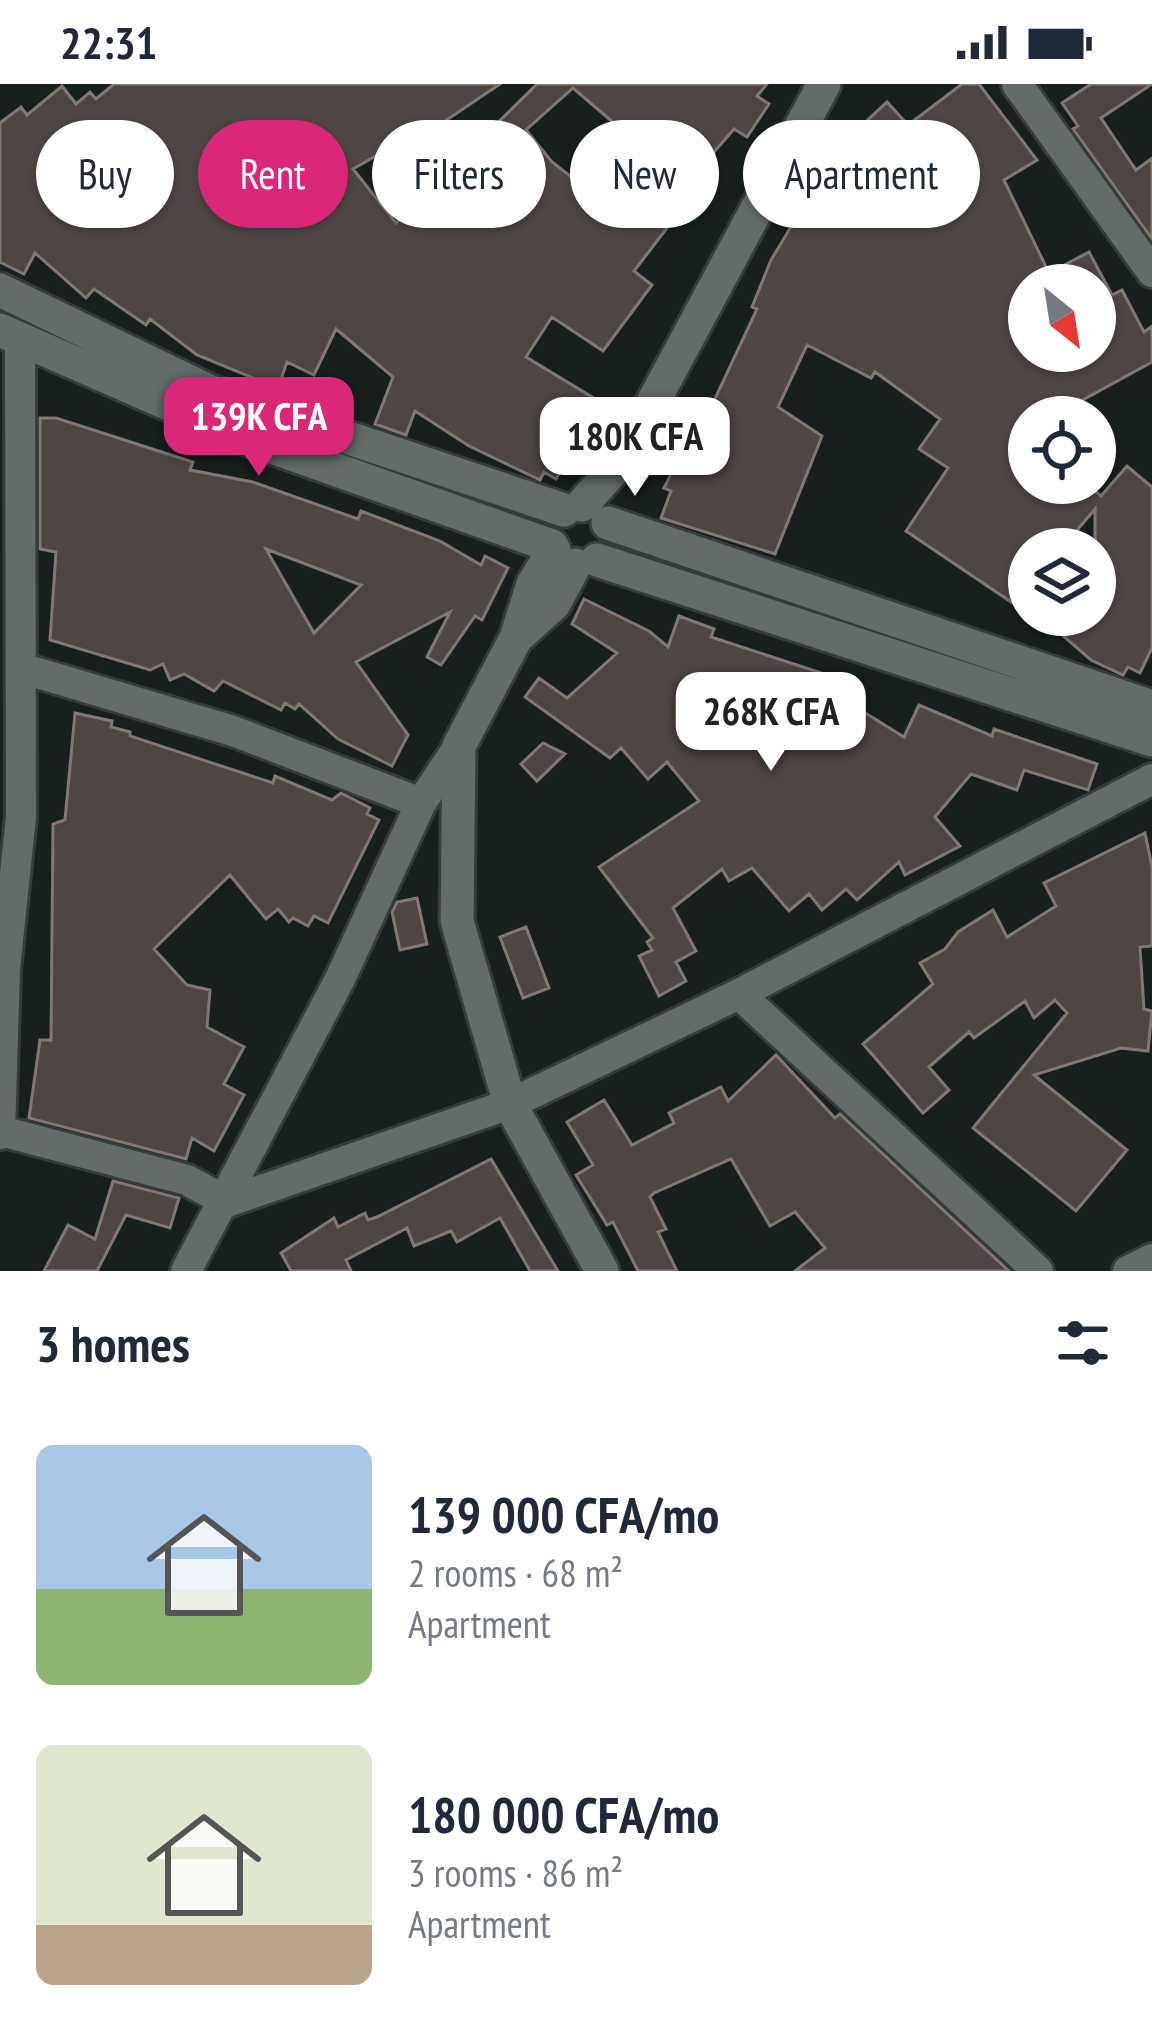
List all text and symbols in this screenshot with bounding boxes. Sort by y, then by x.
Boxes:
text: 22:31 [60,13,157,71]
chip: Buy [36,120,174,228]
chip: Rent [198,120,348,228]
chip: Filters [372,120,546,228]
chip: New [570,120,719,228]
chip: Apartment [743,120,980,228]
north arrow [1008,264,1116,372]
map controls [1008,264,1116,636]
pin: 139K CFA [135,377,383,479]
text: 139K CFA [191,390,327,441]
button: locate [1008,396,1116,504]
pin: 180K CFA [511,397,759,499]
text: 180K CFA [567,410,703,461]
button: layers [1008,528,1116,636]
pin: 268K CFA [647,672,895,774]
text: 268K CFA [703,685,839,736]
text: 3 homes [36,1310,190,1376]
icon: filters [1050,1310,1116,1376]
text: 139 000 CFA/mo [408,1481,719,1547]
icon: home [132,1493,276,1637]
text: 2 rooms · 68 m² [408,1547,623,1598]
text: Apartment [408,1598,551,1649]
text: 180 000 CFA/mo [408,1781,719,1847]
icon: home [132,1793,276,1937]
text: 3 rooms · 86 m² [408,1847,623,1898]
text: Apartment [408,1898,551,1949]

